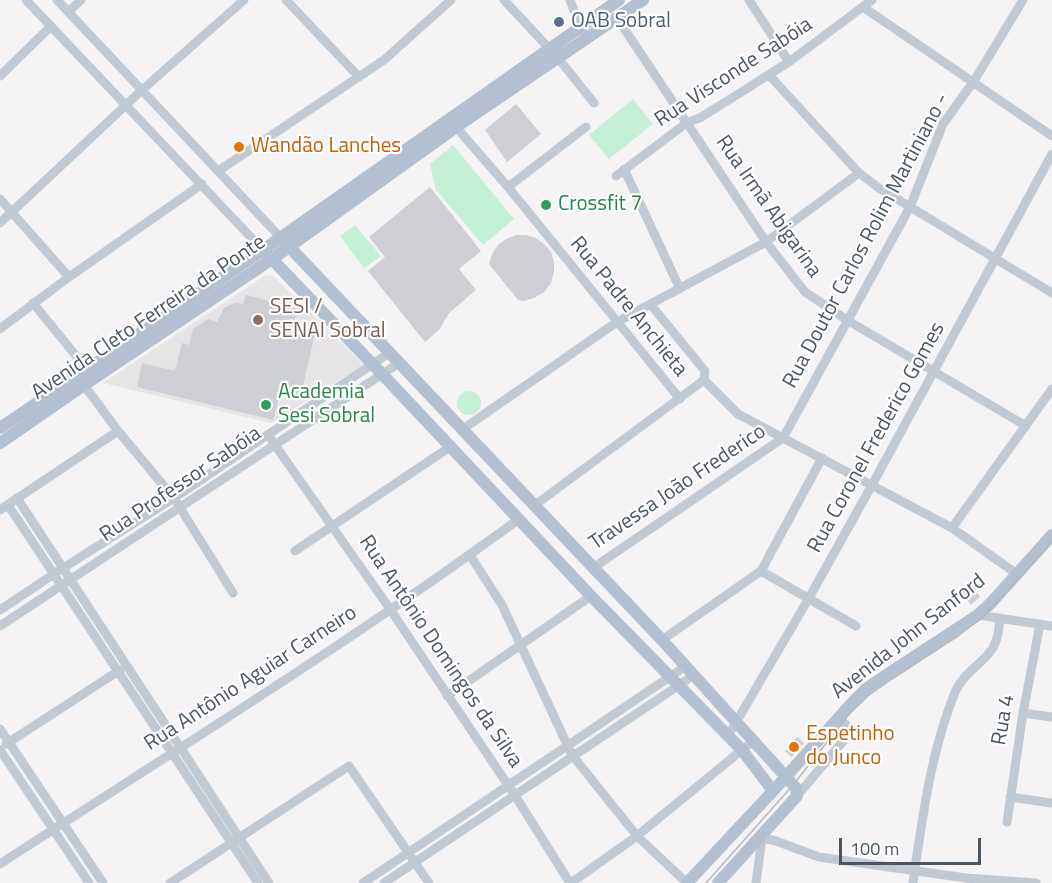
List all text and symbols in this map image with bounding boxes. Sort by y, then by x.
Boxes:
place label: OAB Sobral [571,9,671,35]
street label: Rua Visconde Sabóia [651,13,817,133]
marker: OAB Sobral [552,15,566,29]
street label: Rua Doutor Carlos Rolim Martiniano - [778,89,956,393]
street label: Rua Irmã Abigarina [710,131,826,283]
place label: Wandão Lanches [251,134,401,160]
marker: Wandão Lanches [232,140,246,154]
place label: Crossfit 7 [558,192,642,218]
marker: Crossfit 7 [539,198,553,212]
street label: Avenida Cleto Ferreira da Ponte [27,230,271,406]
street label: Rua Padre Anchieta [564,232,692,382]
place label: SESI / SENAI Sobral [270,295,386,345]
marker: SESI / SENAI Sobral [251,313,265,327]
street label: Rua Coronel Frederico Gomes [803,318,951,558]
place label: Academia Sesi Sobral [278,380,375,430]
marker: Academia Sesi Sobral [259,398,273,412]
street label: Travessa João Frederico [585,420,771,556]
street label: Rua Professor Sabóia [96,422,266,548]
street label: Rua Antônio Domingos da Silva [353,531,527,773]
street label: Avenida John Sanford [827,569,991,705]
street label: Rua Antônio Aguiar Carneiro [140,601,362,757]
street label: Rua 4 [987,693,1021,747]
place label: Espetinho do Junco [806,722,895,772]
marker: Espetinho do Junco [787,740,801,754]
scale bar [842,826,984,864]
text: 100 m [850,835,899,862]

